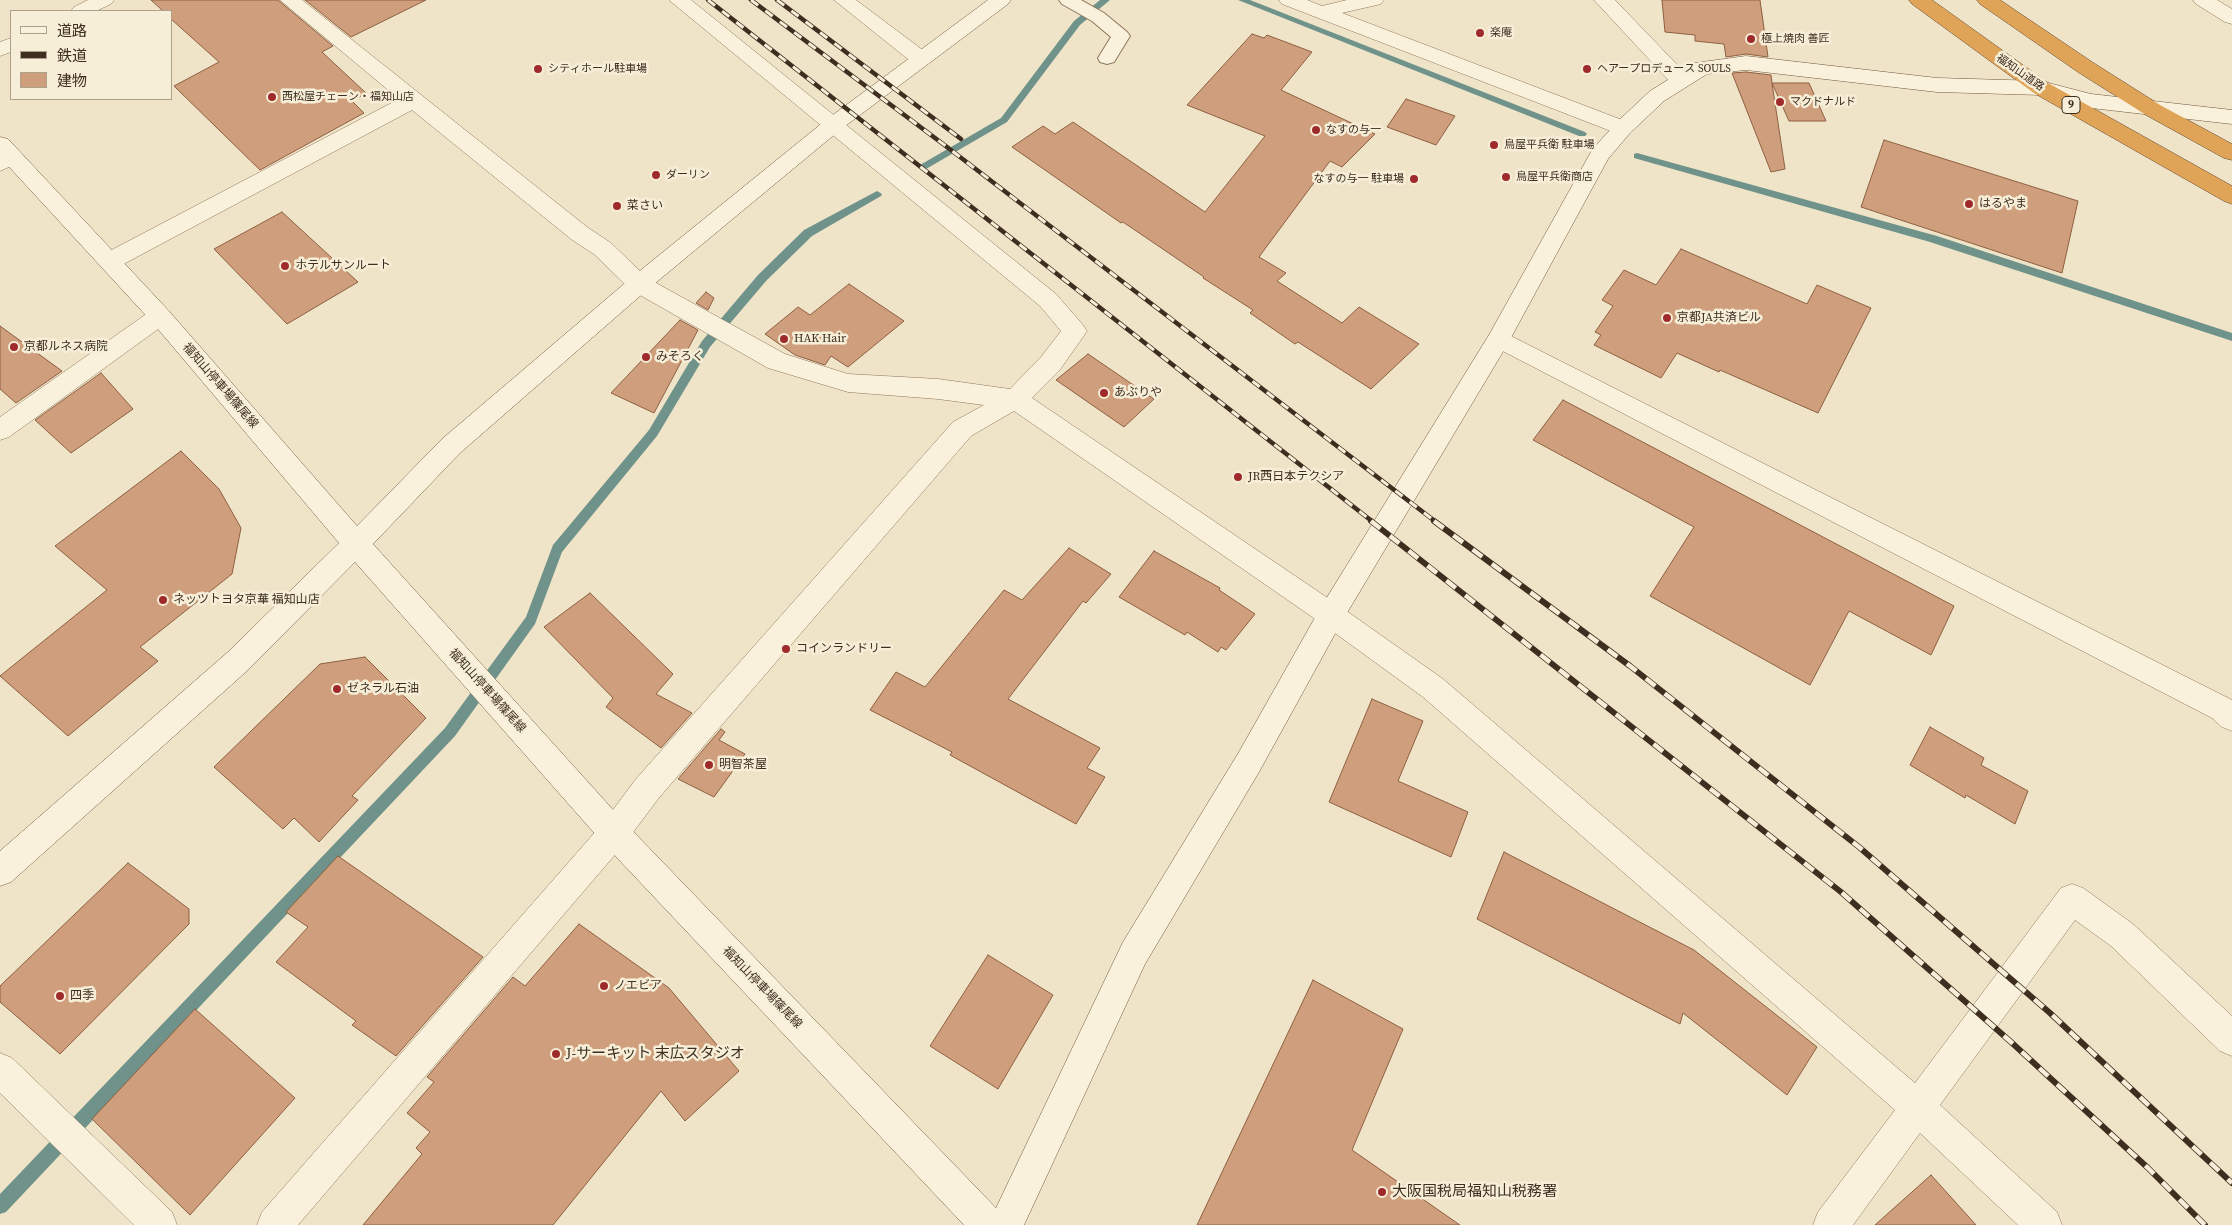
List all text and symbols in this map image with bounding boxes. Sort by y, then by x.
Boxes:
legend [10,10,172,100]
text: 道路 [57,20,87,41]
place label: 楽庵 [1490,26,1512,40]
marker: 楽庵 [1474,27,1486,39]
place label: 極上焼肉 善匠 [1761,32,1830,46]
marker: 極上焼肉 善匠 [1745,33,1757,45]
text: 鉄道 [57,45,87,66]
street label: 福知山道路 [1994,52,2046,94]
place label: シティホール駐車場 [548,62,647,76]
place label: ヘアープロデュース SOULS [1597,62,1731,76]
marker: シティホール駐車場 [532,63,544,75]
marker: ヘアープロデュース SOULS [1581,63,1593,75]
text: 建物 [57,70,87,91]
place label: 西松屋チェーン・福知山店 [282,90,414,104]
marker: 西松屋チェーン・福知山店 [266,91,278,103]
place label: マクドナルド [1790,95,1856,109]
marker: マクドナルド [1774,96,1786,108]
road number: 9 [2062,96,2080,114]
place label: なすの与一 [1326,123,1381,137]
marker: なすの与一 [1310,124,1322,136]
place label: 鳥屋平兵衛 駐車場 [1504,138,1595,152]
marker: 鳥屋平兵衛 駐車場 [1488,139,1500,151]
place label: ダーリン [666,168,710,182]
marker: ダーリン [650,169,662,181]
place label: 鳥屋平兵衛商店 [1516,170,1593,184]
marker: 鳥屋平兵衛商店 [1500,171,1512,183]
place label: なすの与一 駐車場 [1313,172,1404,186]
marker: なすの与一 駐車場 [1408,173,1420,185]
place label: はるやま [1979,197,2027,211]
marker: はるやま [1963,198,1975,210]
place label: 菜さい [627,199,663,213]
marker: 菜さい [611,200,623,212]
place label: ホテルサンルート [295,259,391,273]
marker: ホテルサンルート [279,260,291,272]
place label: 京都JA共済ビル [1677,311,1761,325]
marker: 京都JA共済ビル [1661,312,1673,324]
place label: HAK Hair [794,332,846,346]
marker: HAK Hair [778,333,790,345]
place label: 京都ルネス病院 [24,340,108,354]
marker: 京都ルネス病院 [8,341,20,353]
street label: 福知山停車場篠尾線 [179,341,261,431]
place label: みそろく [656,350,704,364]
marker: みそろく [640,351,652,363]
place label: あぶりや [1114,386,1162,400]
marker: あぶりや [1098,387,1110,399]
place label: JR西日本テクシア [1248,470,1344,484]
marker: JR西日本テクシア [1232,471,1244,483]
place label: ネッツトヨタ京華 福知山店 [173,593,320,607]
marker: ネッツトヨタ京華 福知山店 [157,594,169,606]
place label: コインランドリー [796,642,892,656]
marker: コインランドリー [780,643,792,655]
street label: 福知山停車場篠尾線 [446,646,528,736]
place label: ゼネラル石油 [347,682,419,696]
marker: ゼネラル石油 [331,683,343,695]
place label: 明智茶屋 [719,758,767,772]
marker: 明智茶屋 [703,759,715,771]
street label: 福知山停車場篠尾線 [719,944,805,1032]
place label: ノエビア [614,979,662,993]
marker: ノエビア [598,980,610,992]
place label: 四季 [70,989,94,1003]
marker: 四季 [54,990,66,1002]
place label: J-サーキット 末広スタジオ [566,1045,745,1063]
marker: J-サーキット 末広スタジオ [550,1048,562,1060]
place label: 大阪国税局福知山税務署 [1392,1183,1557,1201]
marker: 大阪国税局福知山税務署 [1376,1186,1388,1198]

